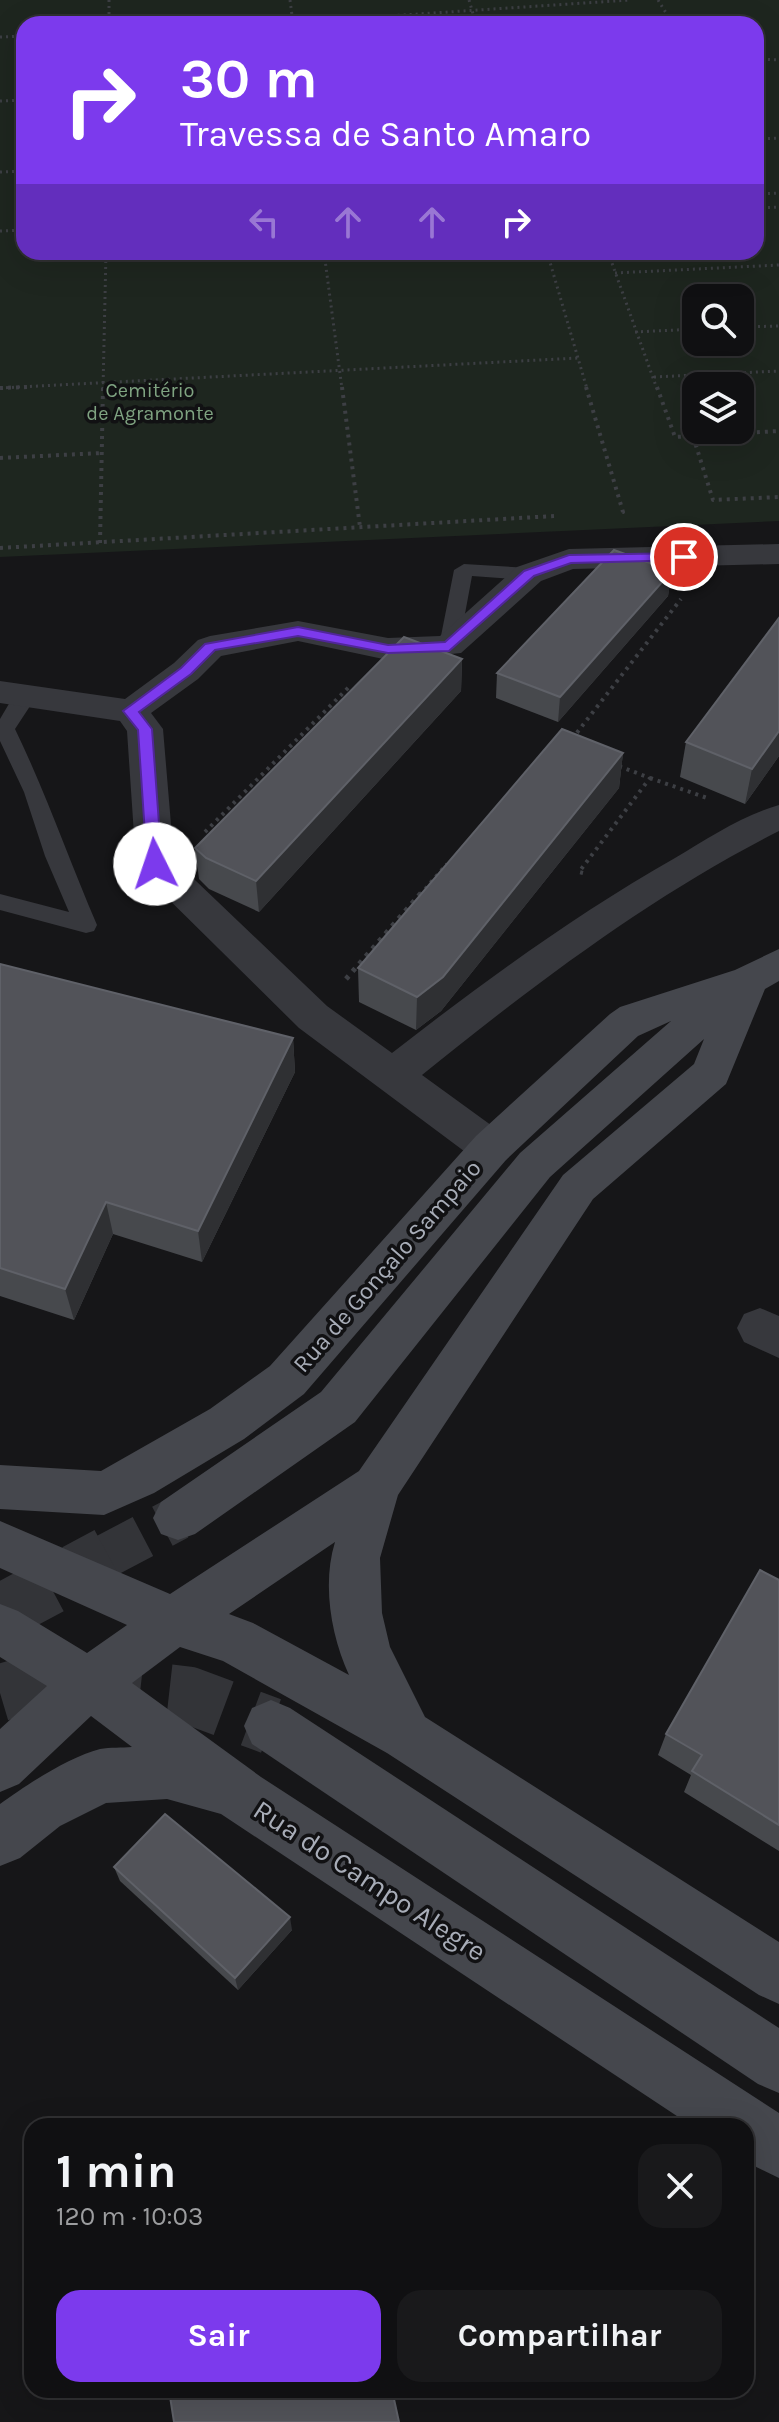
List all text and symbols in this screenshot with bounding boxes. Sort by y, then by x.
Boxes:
text: 30 m [180,46,318,111]
icon: right [48,48,152,152]
text: Travessa de Santo Amaro [180,113,591,155]
icon: left [242,200,286,244]
icon: ahead [326,200,370,244]
icon: ahead [410,200,454,244]
icon: right [494,200,538,244]
map controls [682,284,754,444]
button: search [682,284,754,356]
button: layers [682,372,754,444]
park label: Cemitério de Agramonte [86,379,214,425]
pin [650,523,718,591]
icon: arrive [662,535,706,579]
position arrow [113,822,197,906]
street label: Rua de Gonçalo Sampaio [287,1154,487,1378]
street label: Rua do Campo Alegre [247,1793,492,1968]
text: 1 min [56,2143,176,2199]
button: close [638,2144,722,2228]
text: 120 m · 10:03 [56,2201,203,2232]
button: Sair [56,2290,381,2382]
button: Compartilhar [397,2290,722,2382]

